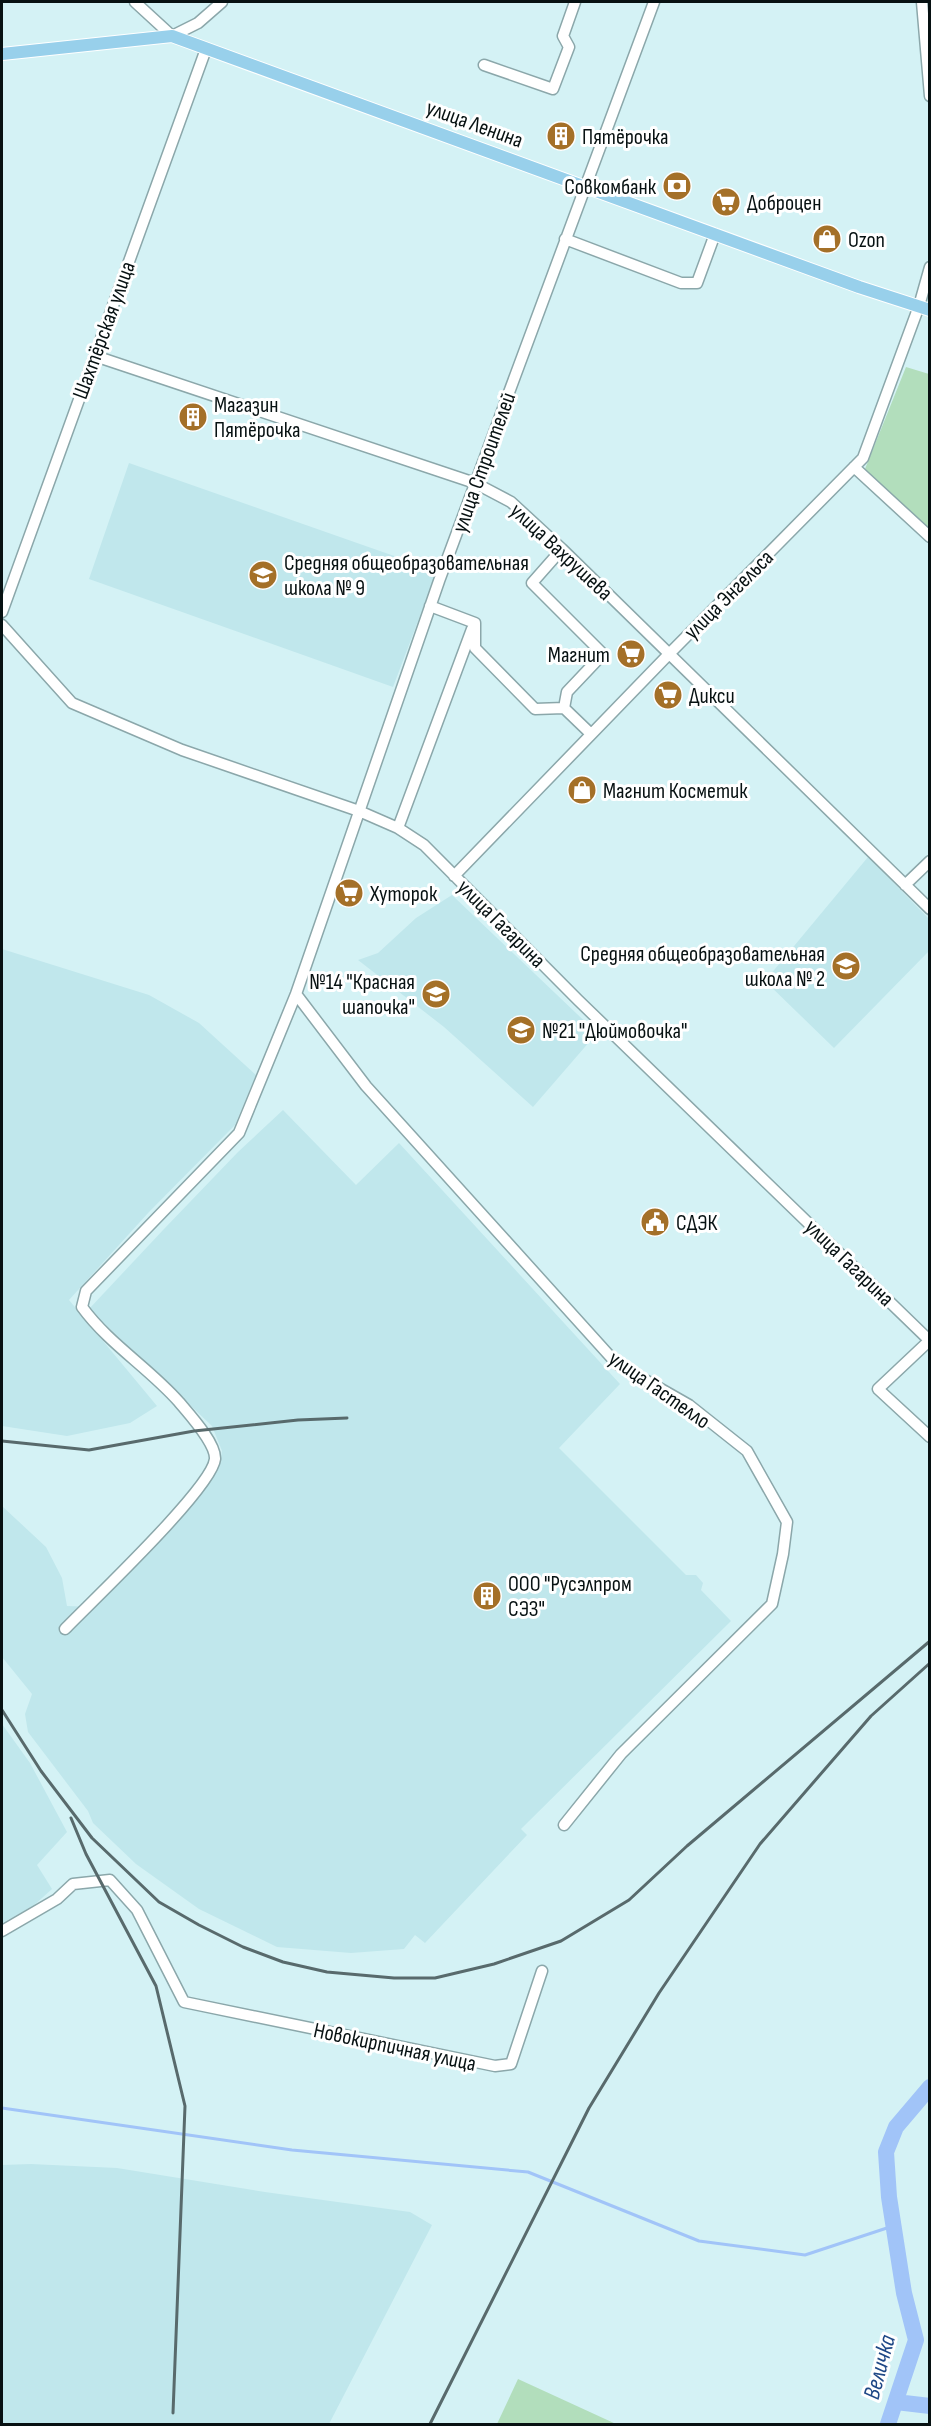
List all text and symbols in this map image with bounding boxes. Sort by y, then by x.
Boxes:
street label: улица Ленина [422,94,527,154]
building icon: Пятёрочка [545,120,577,152]
place label: Пятёрочка [582,124,669,151]
bank icon: Совкомбанк [661,170,693,202]
place label: Совкомбанк [564,174,657,201]
supermarket icon: Доброцен [710,186,742,218]
place label: Доброцен [747,190,821,217]
shop icon: Ozon [811,223,843,255]
place label: Ozon [848,227,885,254]
street label: Шахтёрская улица [67,258,142,403]
street label: улица Строителей [447,389,522,536]
place label: Магазин Пятёрочка [214,392,301,444]
building icon: Магазин Пятёрочка [177,401,209,433]
street label: улица Вахрушева [504,498,618,607]
street label: улица Энгельса [679,545,780,646]
place label: Средняя общеобразовательная школа № 9 [284,550,529,602]
school or university icon: Средняя общеобразовательная школа № 9 [247,559,279,591]
supermarket icon: Магнит [615,638,647,670]
place label: Магнит [548,642,610,669]
supermarket icon: Дикси [652,679,684,711]
place label: Дикси [689,683,735,710]
shop icon: Магнит Косметик [566,774,598,806]
place label: Магнит Косметик [603,778,748,805]
street label: улица Гагарина [451,874,551,974]
supermarket icon: Хуторок [333,877,365,909]
place label: Хуторок [369,881,438,908]
place label: Средняя общеобразовательная школа № 2 [580,941,825,993]
school or university icon: Средняя общеобразовательная школа № 2 [830,950,862,982]
place label: №14 "Красная шапочка" [309,969,415,1021]
school or university icon: №14 "Красная шапочка" [420,978,452,1010]
school or university icon: №21 "Дюймовочка" [505,1014,537,1046]
place label: №21 "Дюймовочка" [542,1018,687,1045]
public building icon: СДЭК [639,1206,671,1238]
place label: СДЭК [676,1210,717,1237]
street label: улица Гагарина [799,1214,899,1312]
street label: улица Гастелло [603,1345,715,1435]
place label: ООО "Русэлпром СЭЗ" [508,1571,632,1623]
building icon: ООО "Русэлпром СЭЗ" [471,1580,503,1612]
street label: Новокирпичная улица [311,2017,478,2078]
water label: Величка [857,2331,902,2403]

